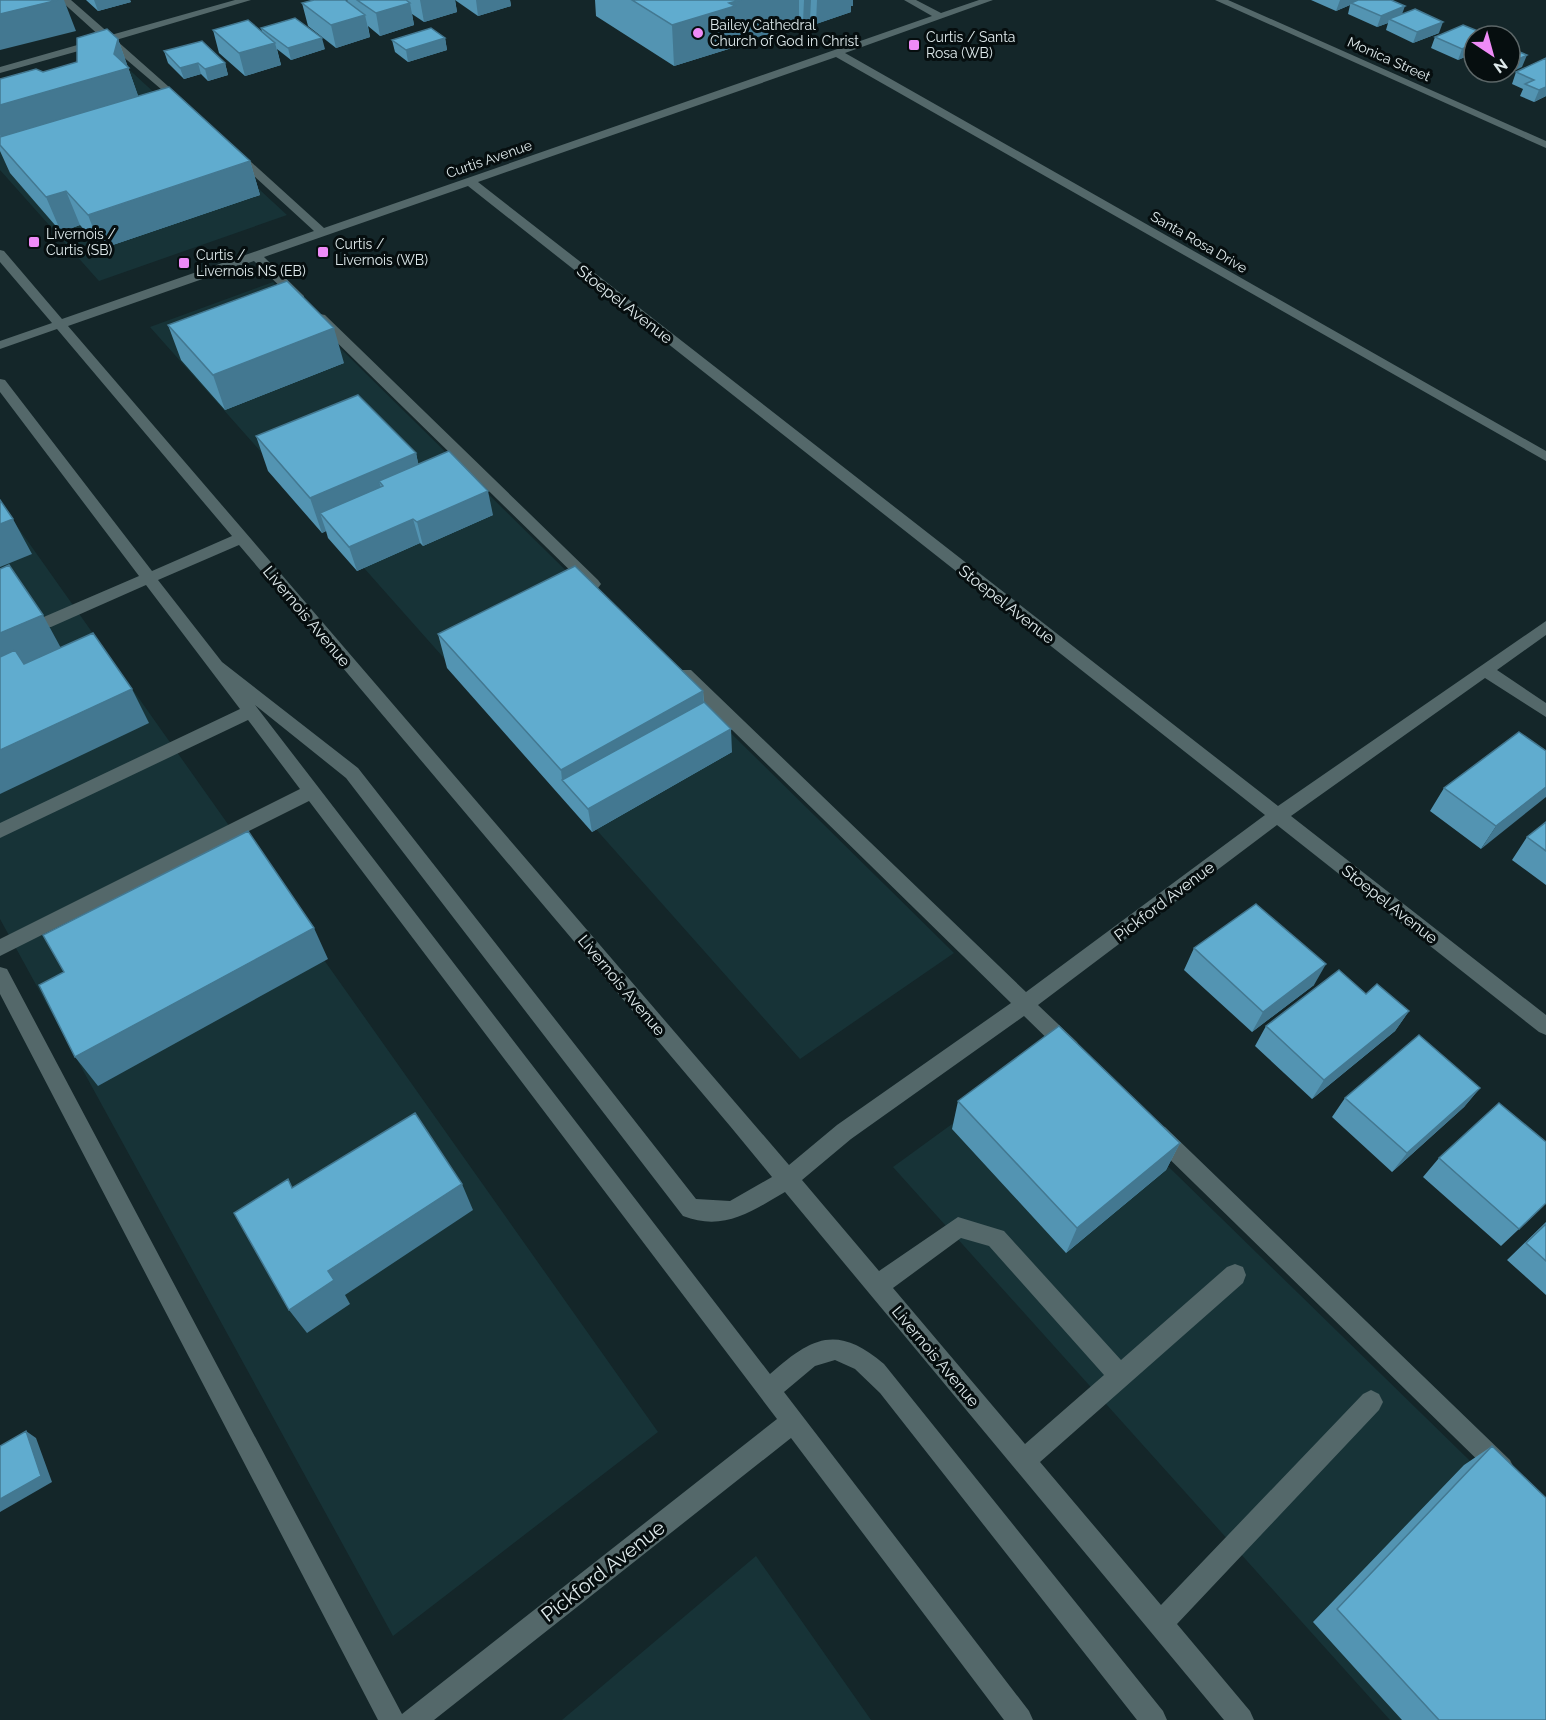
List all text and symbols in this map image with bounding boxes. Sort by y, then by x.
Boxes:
place label: Bailey Cathedral Church of God in Christ [710,17,859,49]
north arrow [1462,24,1522,84]
marker: Bailey Cathedral Church of God in Christ [691,26,705,40]
place label: Curtis / Santa Rosa (WB) [926,29,1015,61]
street label: Monica Street [1345,34,1433,85]
marker: Curtis / Santa Rosa (WB) [907,38,921,52]
text: N [1490,54,1511,77]
street label: Curtis Avenue [444,137,534,181]
street label: Santa Rosa Drive [1148,208,1250,276]
place label: Livernois / Curtis (SB) [46,226,116,258]
marker: Livernois / Curtis (SB) [27,235,41,249]
place label: Curtis / Livernois (WB) [335,236,428,268]
marker: Curtis / Livernois (WB) [316,245,330,259]
place label: Curtis / Livernois NS (EB) [196,247,306,279]
marker: Curtis / Livernois NS (EB) [177,256,191,270]
street label: Stoepel Avenue [573,261,676,348]
street label: Stoepel Avenue [955,561,1058,648]
street label: Livernois Avenue [259,562,354,671]
street label: Pickford Avenue [1111,858,1218,945]
street label: Stoepel Avenue [1338,861,1441,948]
street label: Livernois Avenue [574,931,669,1040]
street label: Livernois Avenue [888,1302,983,1411]
street label: Pickford Avenue [536,1515,670,1627]

